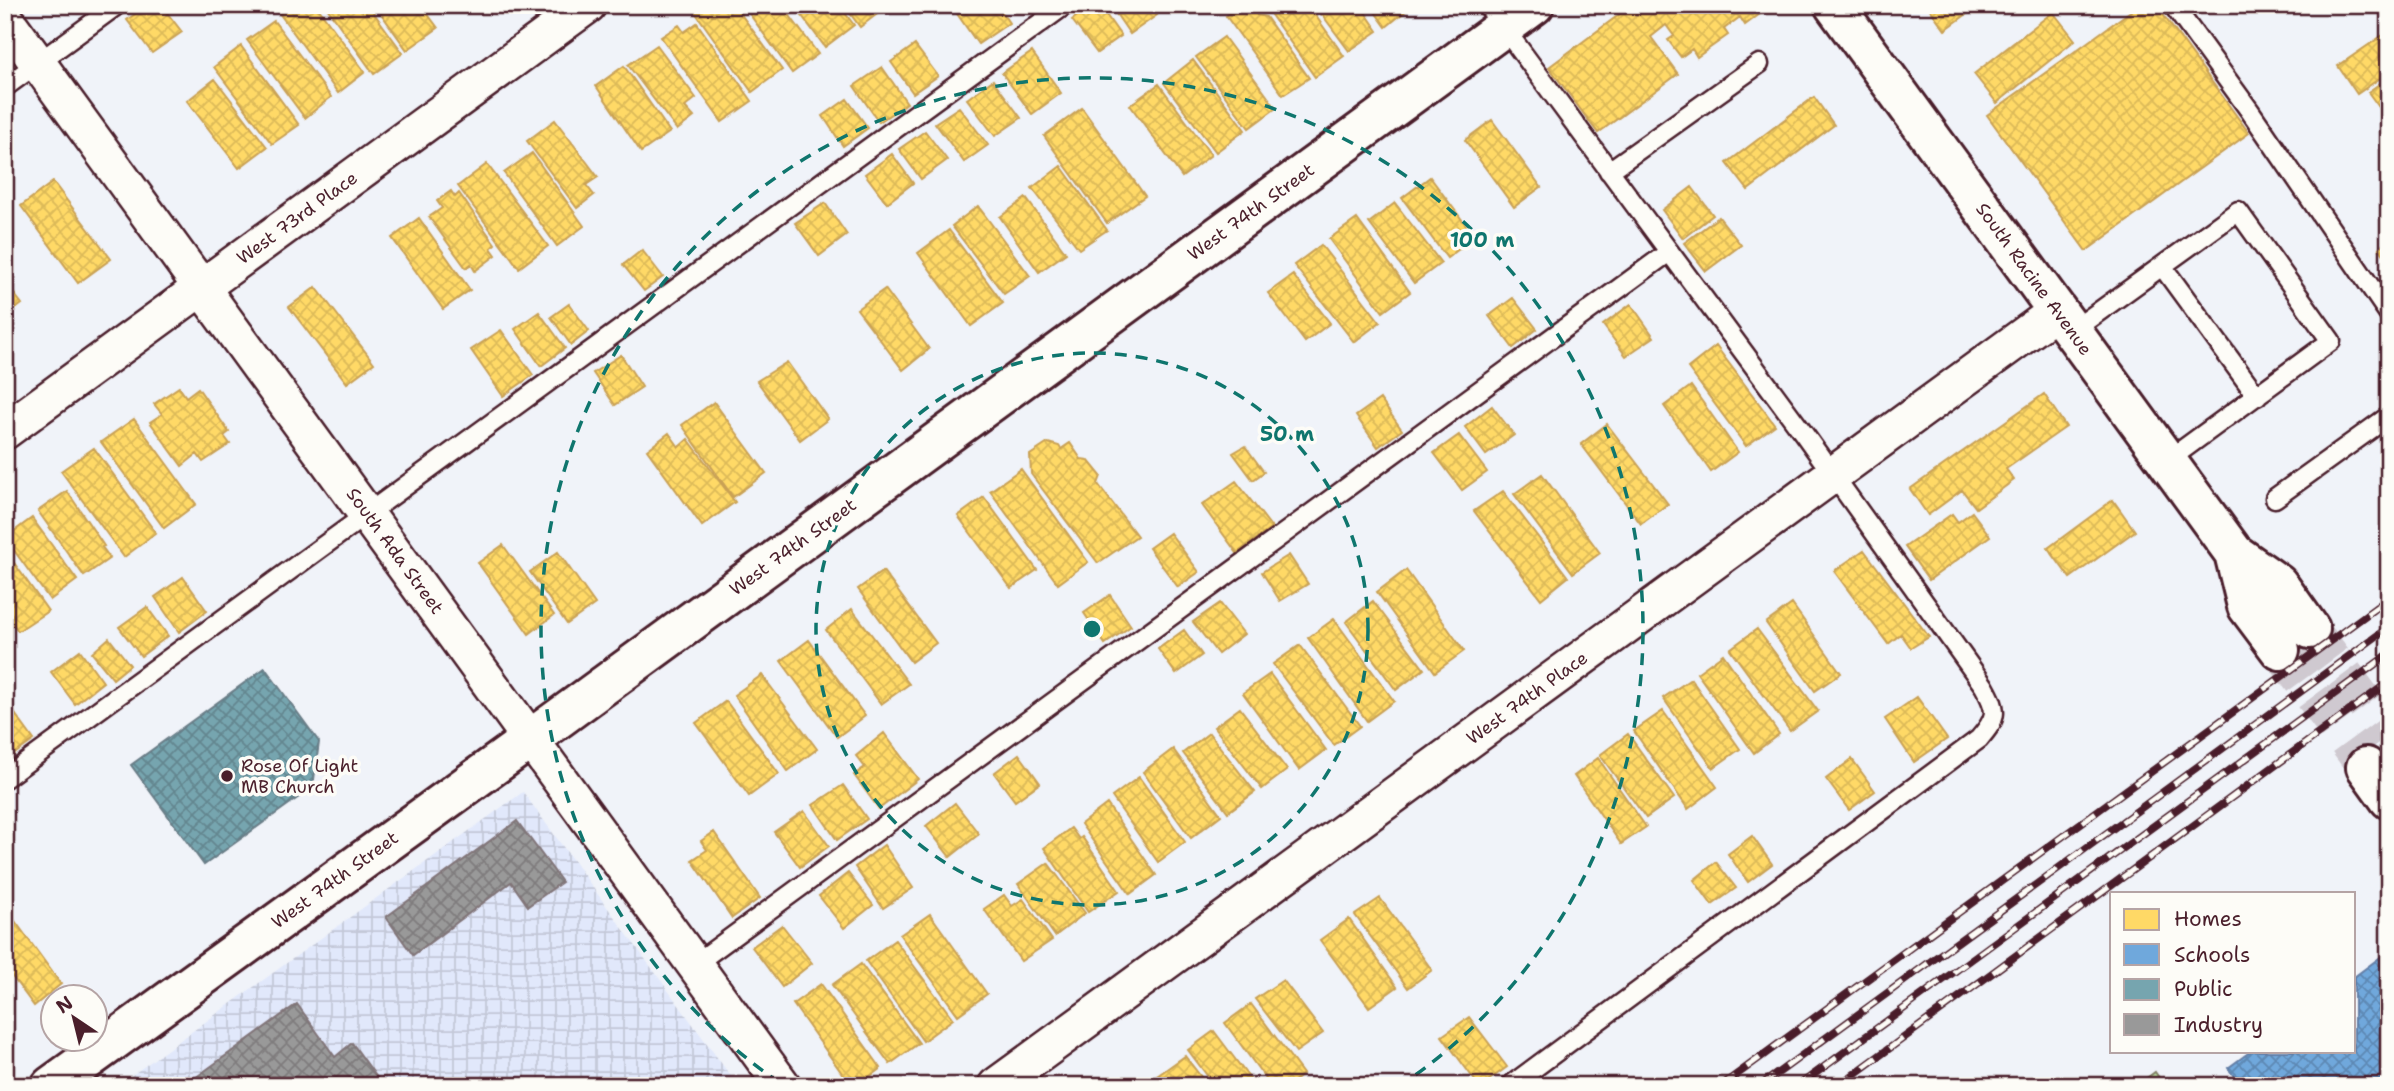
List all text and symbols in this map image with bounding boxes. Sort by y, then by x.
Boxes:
street label: West 74th Street [1183,158,1319,266]
street label: West 73rd Place [232,166,362,270]
street label: South Racine Avenue [1970,198,2098,360]
text: 100 m [1450,226,1514,254]
text: 50 m [1260,420,1314,448]
street label: South Ada Street [341,483,449,619]
street label: West 74th Street [725,493,861,601]
centre of rings [1080,617,1104,641]
street label: West 74th Place [1462,646,1592,750]
place label: Rose Of Light MB Church [241,754,359,799]
marker: Rose Of Light MB Church [219,768,235,784]
street label: West 74th Street [267,826,403,934]
legend [2110,892,2356,1052]
text: Homes [2174,905,2242,933]
text: Schools [2174,941,2250,969]
text: Public [2174,975,2233,1003]
north arrow [38,982,108,1052]
text: N [51,990,78,1019]
text: Industry [2174,1011,2263,1039]

